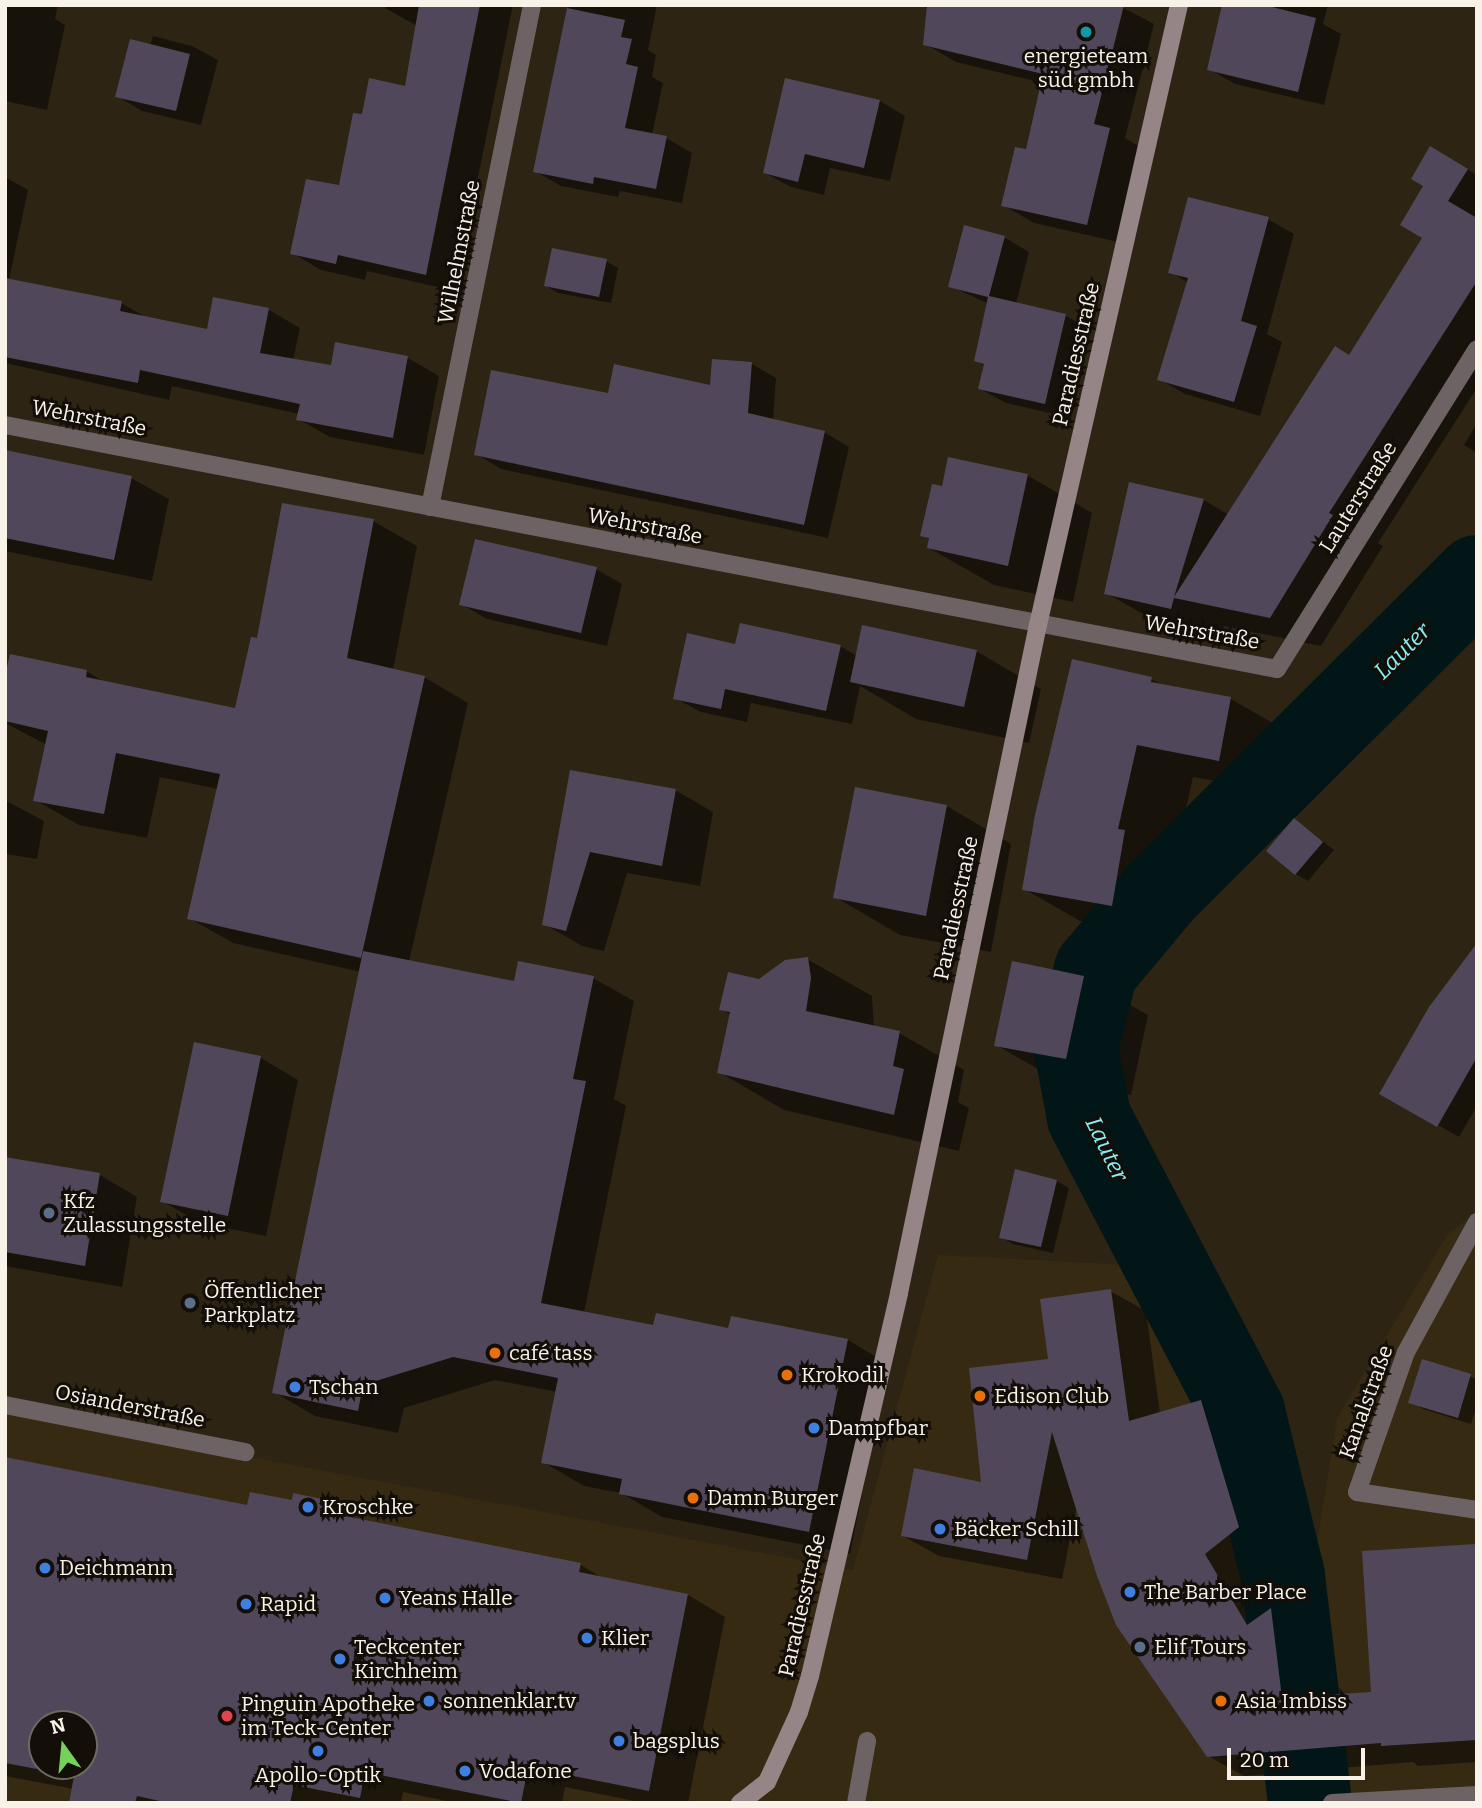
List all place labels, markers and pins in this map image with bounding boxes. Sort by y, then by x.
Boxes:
marker: energieteam süd gmbh [1078,24,1094,40]
place label: energieteam süd gmbh [1024,43,1148,93]
place label: Kfz Zulassungsstelle [63,1188,226,1238]
marker: Kfz Zulassungsstelle [41,1205,57,1221]
place label: Öffentlicher Parkplatz [204,1278,322,1328]
marker: Öffentlicher Parkplatz [182,1295,198,1311]
place label: café tass [509,1340,593,1366]
marker: café tass [487,1345,503,1361]
place label: Krokodil [801,1362,884,1388]
marker: Krokodil [779,1367,795,1383]
place label: Tschan [309,1374,379,1400]
marker: Tschan [287,1379,303,1395]
place label: Edison Club [994,1383,1109,1409]
marker: Edison Club [972,1388,988,1404]
place label: Dampfbar [828,1415,928,1441]
marker: Dampfbar [806,1420,822,1436]
place label: Damn Burger [707,1485,838,1511]
marker: Damn Burger [685,1490,701,1506]
place label: Kroschke [322,1494,414,1520]
marker: Kroschke [300,1499,316,1515]
place label: Bäcker Schill [954,1516,1079,1542]
marker: Bäcker Schill [932,1521,948,1537]
place label: Deichmann [59,1555,173,1581]
marker: Deichmann [37,1560,53,1576]
place label: The Barber Place [1144,1579,1307,1605]
marker: The Barber Place [1122,1584,1138,1600]
place label: Yeans Halle [399,1585,513,1611]
marker: Yeans Halle [377,1590,393,1606]
place label: Rapid [260,1591,316,1617]
marker: Rapid [238,1596,254,1612]
place label: Klier [601,1625,649,1651]
marker: Klier [579,1630,595,1646]
place label: Teckcenter Kirchheim [354,1634,462,1684]
place label: Elif Tours [1154,1634,1246,1660]
marker: Elif Tours [1132,1639,1148,1655]
marker: Teckcenter Kirchheim [332,1651,348,1667]
place label: sonnenklar.tv [443,1688,576,1714]
place label: Asia Imbiss [1235,1688,1347,1714]
place label: Pinguin Apotheke im Teck-Center [241,1691,415,1741]
marker: sonnenklar.tv [421,1693,437,1709]
marker: Asia Imbiss [1213,1693,1229,1709]
marker: Pinguin Apotheke im Teck-Center [219,1708,235,1724]
place label: bagsplus [633,1728,720,1754]
marker: bagsplus [611,1733,627,1749]
marker: Apollo-Optik [310,1743,326,1759]
place label: Vodafone [479,1758,572,1784]
place label: Apollo-Optik [255,1762,381,1788]
marker: Vodafone [457,1763,473,1779]

